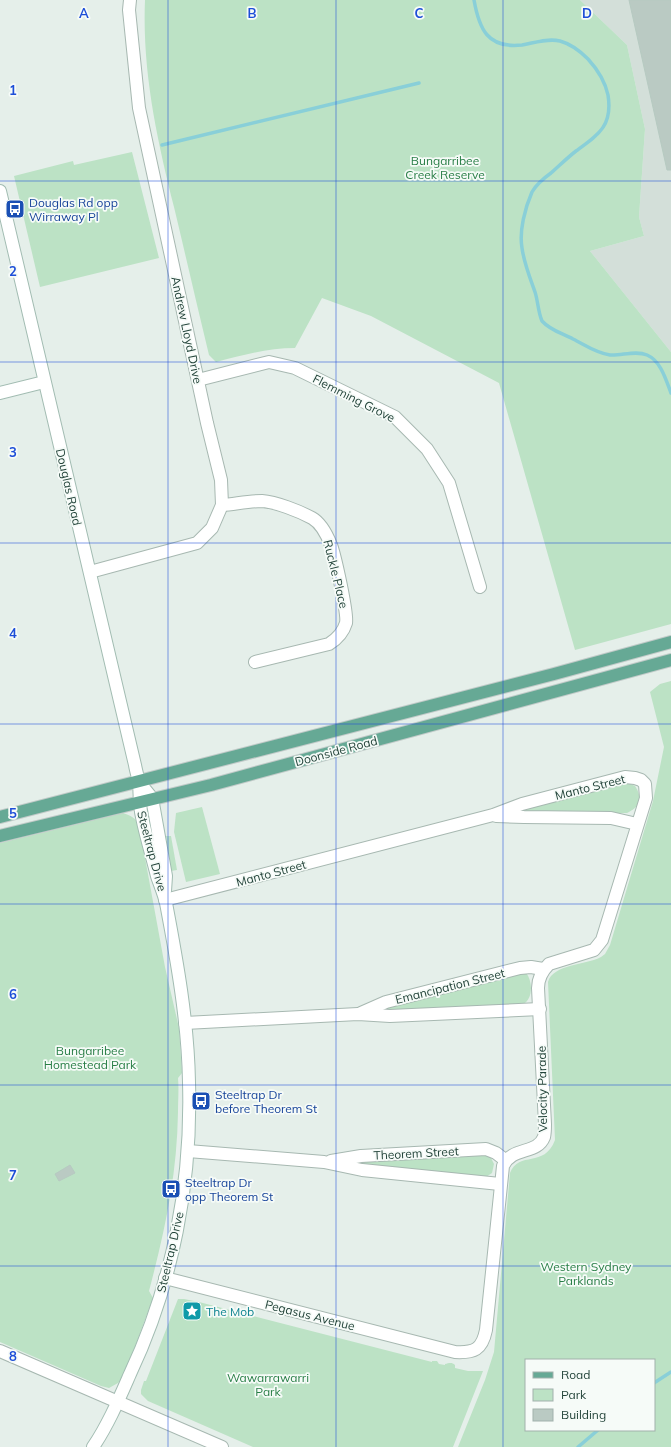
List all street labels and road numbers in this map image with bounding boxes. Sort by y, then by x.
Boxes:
street label: Andrew Lloyd Drive [168,275,206,385]
street label: Flemming Grove [310,371,398,425]
street label: Douglas Road [53,447,85,527]
street label: Ruckle Place [320,538,352,610]
street label: Doonside Road [293,733,379,769]
street label: Manto Street [553,771,627,803]
street label: Steeltrap Drive [134,809,170,893]
street label: Manto Street [234,856,308,890]
street label: Emancipation Street [394,965,506,1007]
street label: Velocity Parade [534,1046,550,1132]
street label: Theorem Street [373,1143,459,1163]
street label: Steeltrap Drive [153,1210,187,1294]
street label: Pegasus Avenue [263,1297,357,1333]

